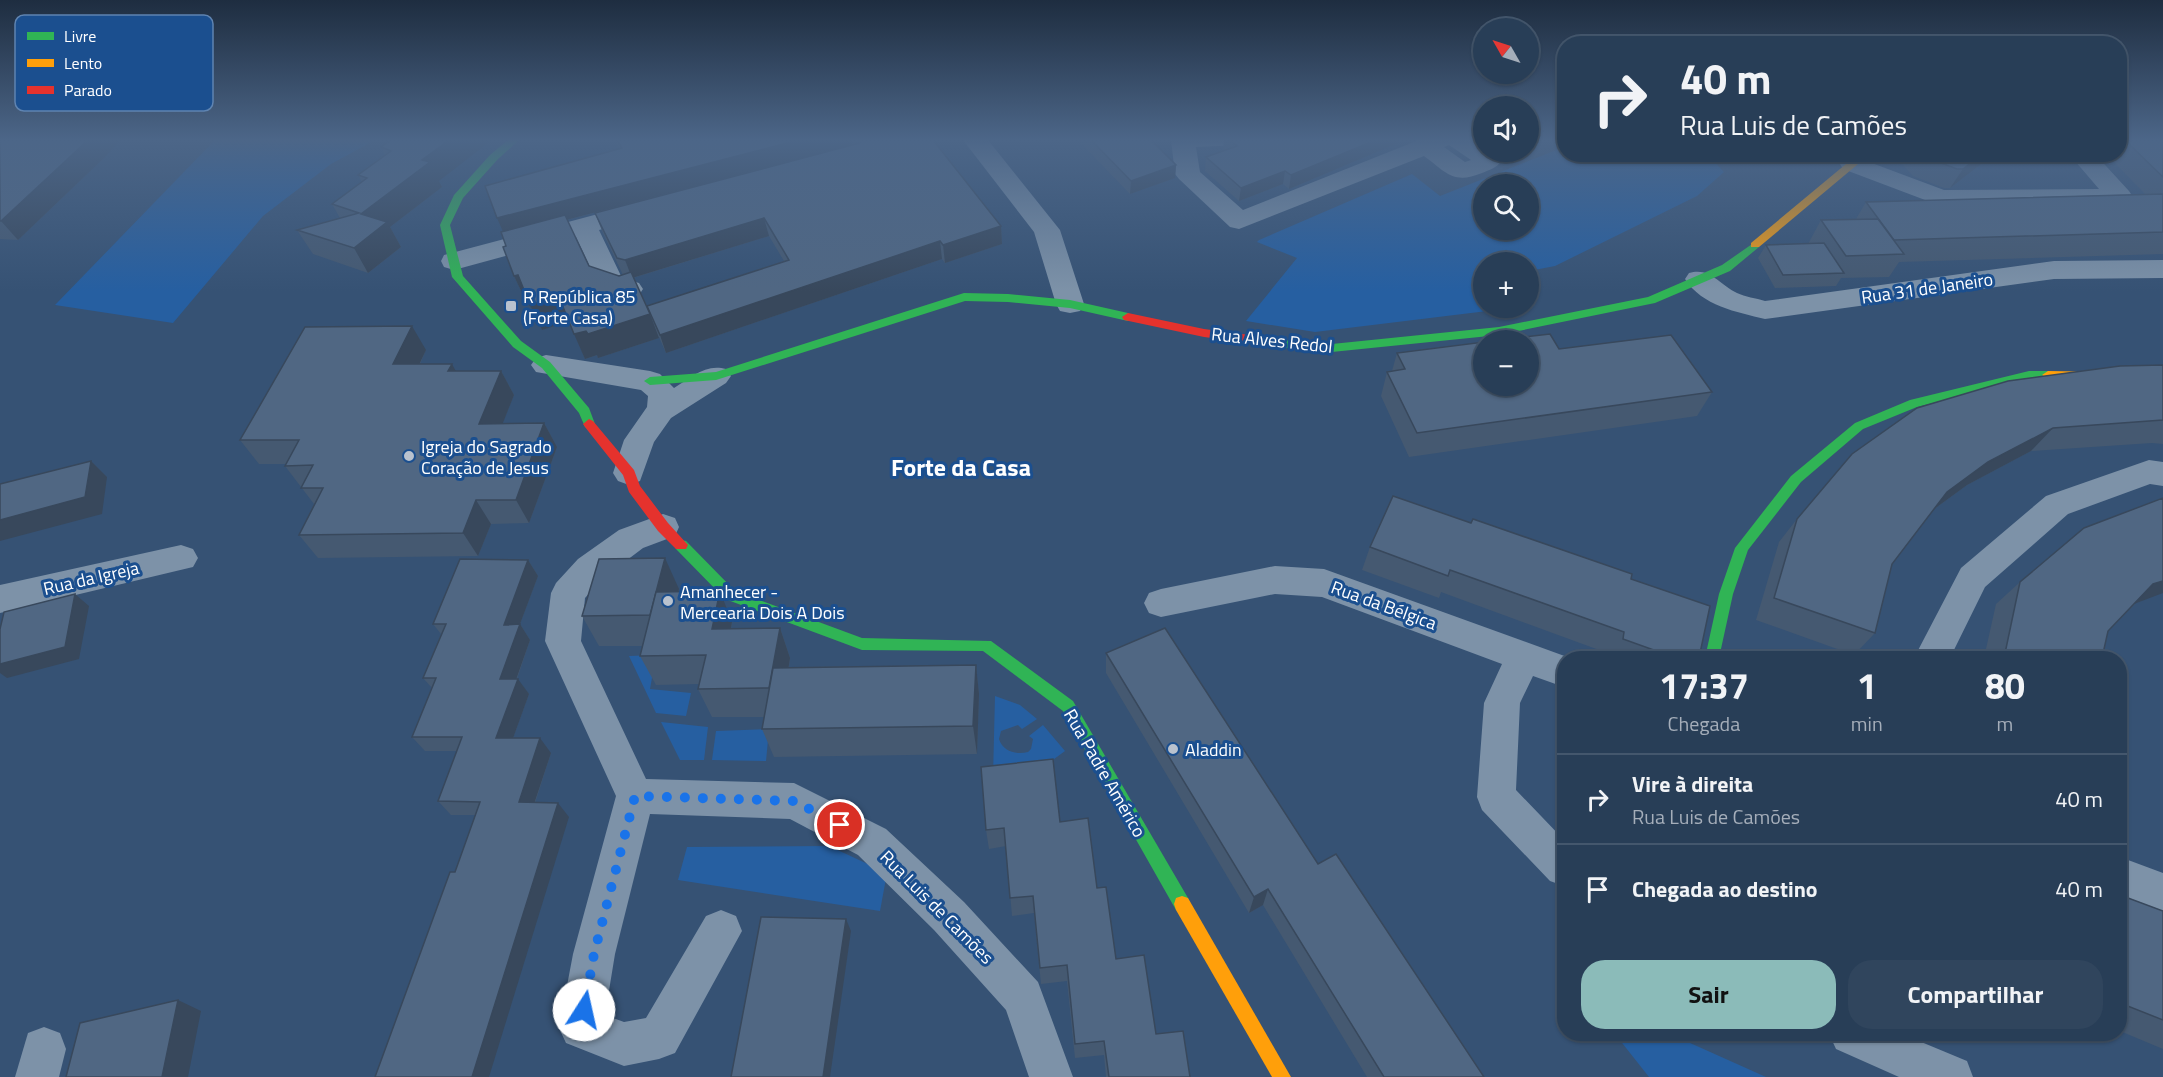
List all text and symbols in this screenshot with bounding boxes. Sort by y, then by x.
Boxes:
legend [15,15,213,111]
north arrow [1473,18,1539,84]
map controls [1473,18,1539,396]
text: Livre [64,24,96,48]
text: 40 m [1680,46,1772,110]
text: Lento [64,51,102,75]
icon: right [1581,60,1659,138]
text: Parado [64,78,112,102]
button: sound [1473,96,1539,162]
text: Rua Luis de Camões [1680,104,1907,145]
button: search [1473,174,1539,240]
button: + [1473,252,1539,318]
street label: Rua 31 de Janeiro [1859,265,1995,311]
place label: R República 85 (Forte Casa) [523,283,636,331]
marker: R República 85 (Forte Casa) [504,299,518,313]
street label: Rua Alves Redol [1210,320,1334,360]
button: − [1473,330,1539,396]
place label: Igreja do Sagrado Coração de Jesus [421,433,552,481]
marker: Igreja do Sagrado Coração de Jesus [402,449,416,463]
district label: Forte da Casa [891,449,1031,485]
street label: Rua da Igreja [40,554,142,602]
street label: Rua da Bélgica [1327,573,1441,637]
place label: Amanhecer - Mercearia Dois A Dois [680,578,845,626]
marker: Amanhecer - Mercearia Dois A Dois [661,594,675,608]
text: 17:37 [1659,658,1749,713]
text: 1 [1857,658,1877,713]
text: 80 [1985,658,2025,713]
street label: Rua Padre Américo [1057,704,1153,842]
text: Chegada [1668,708,1740,739]
text: min [1851,708,1883,739]
text: m [1996,708,2013,739]
place label: Aladdin [1185,736,1242,763]
marker: Aladdin [1166,742,1180,756]
text: Vire à direita [1632,767,1753,801]
text: 40 m [2055,782,2103,816]
icon: right [1581,783,1614,816]
pin [814,799,865,850]
text: Rua Luis de Camões [1632,801,1800,832]
icon: arrive [823,808,856,841]
street label: Rua Luis de Camões [874,844,1000,970]
text: Chegada ao destino [1632,872,1818,906]
text: 40 m [2055,872,2103,906]
icon: arrive [1581,873,1614,906]
button: Sair [1581,960,1836,1029]
button: Compartilhar [1848,960,2103,1029]
position arrow [552,978,616,1042]

